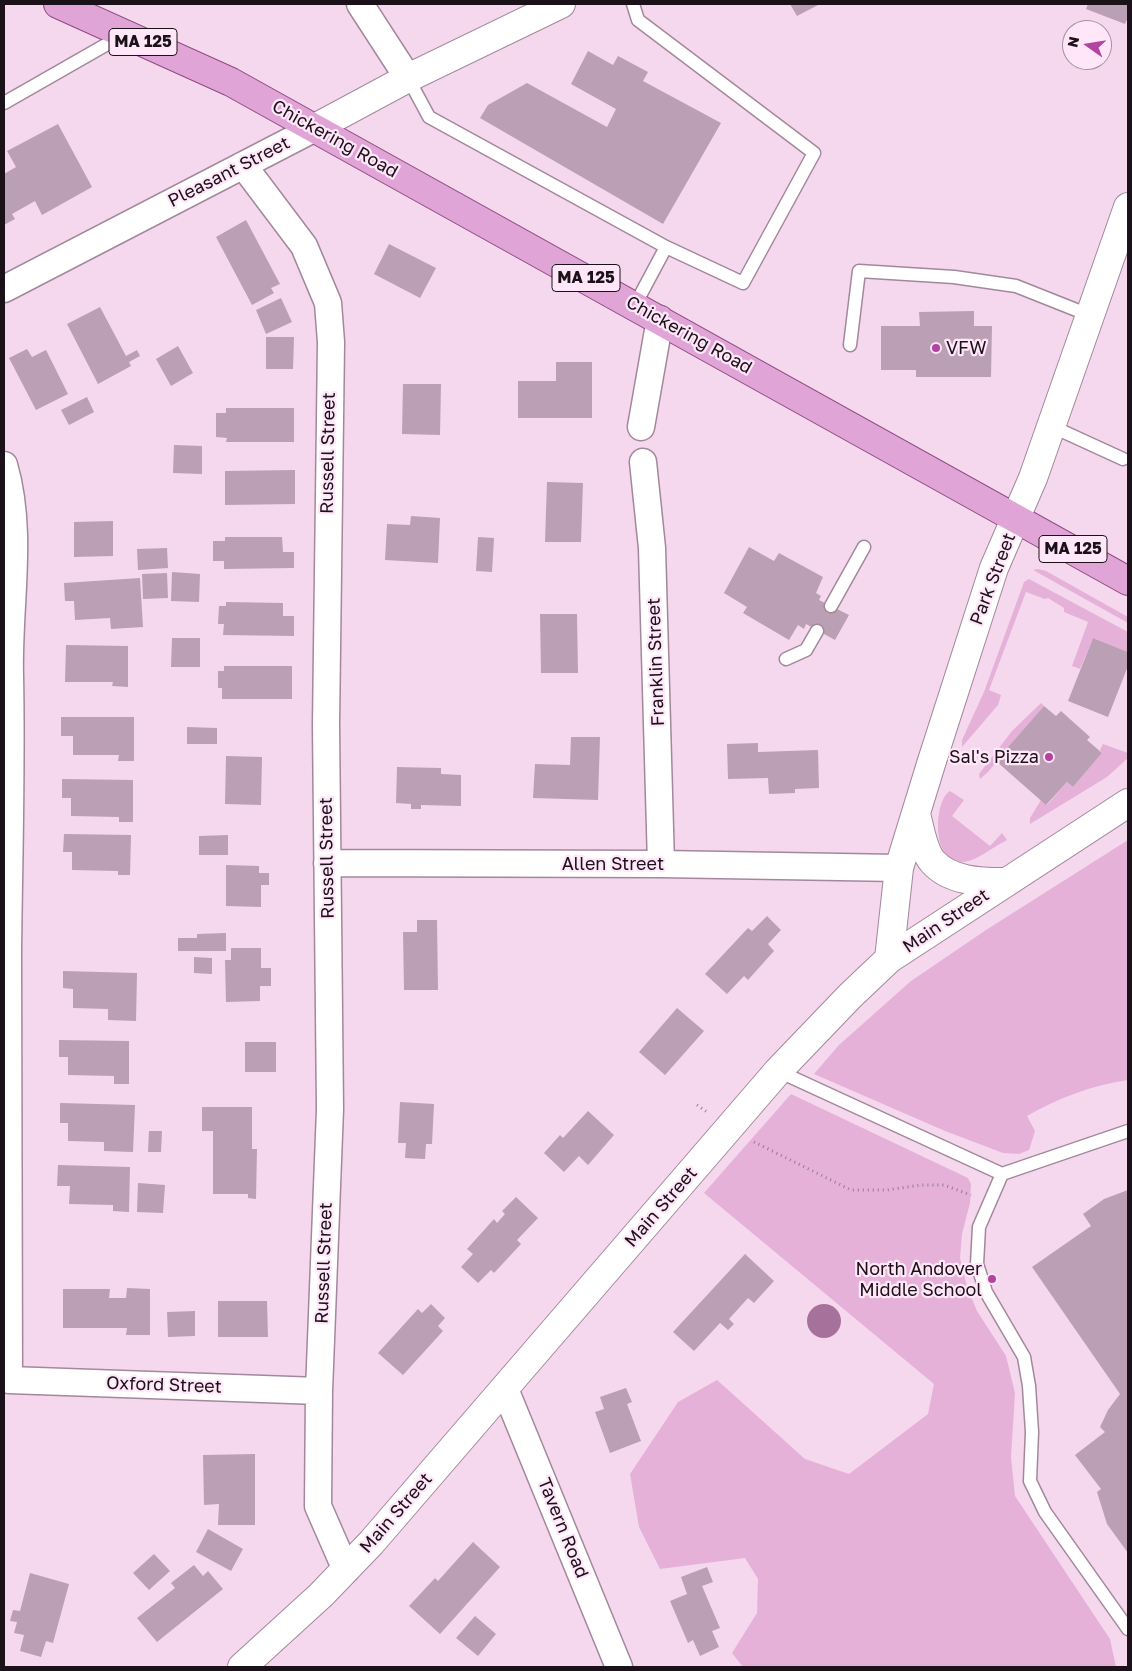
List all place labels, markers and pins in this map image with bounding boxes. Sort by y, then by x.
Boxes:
place label: VFW [946,337,986,359]
marker: VFW [930,342,942,354]
place label: Sal's Pizza [949,746,1039,768]
marker: Sal's Pizza [1043,751,1055,763]
place label: North Andover Middle School [856,1258,982,1300]
marker: North Andover Middle School [986,1273,998,1285]

